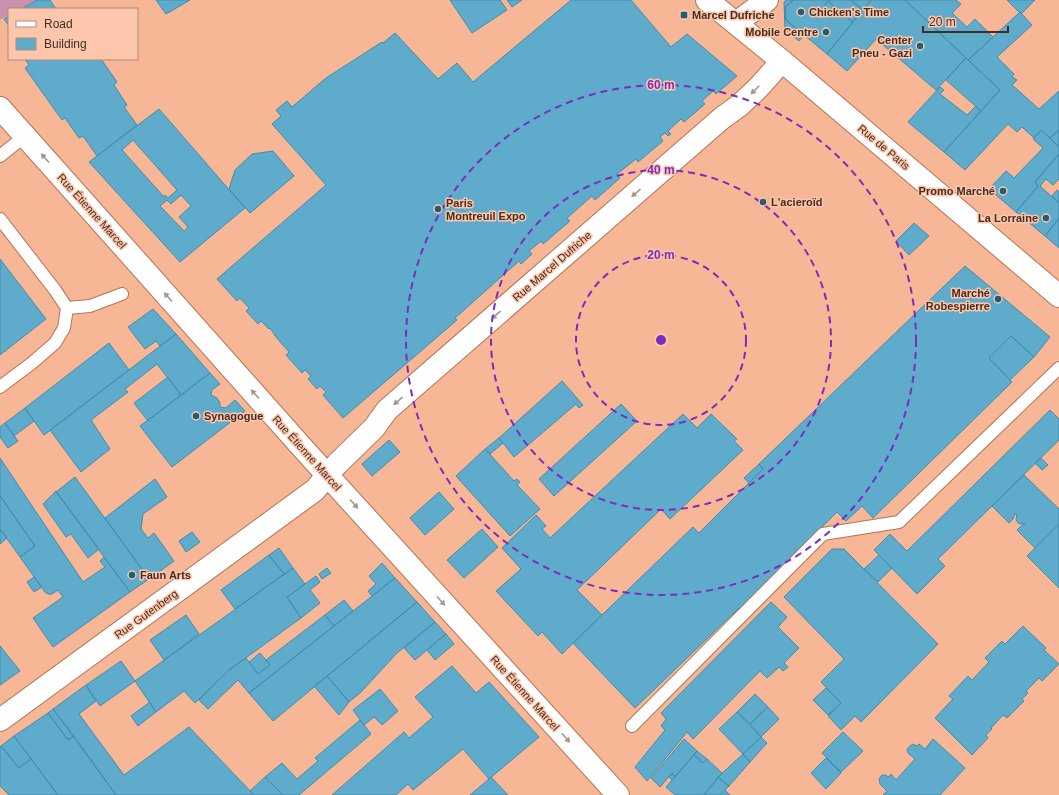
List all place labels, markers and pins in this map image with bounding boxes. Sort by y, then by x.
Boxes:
place label: Chicken's Time [809,6,889,18]
marker: Chicken's Time [796,7,806,17]
place label: Marcel Dufriche [692,9,775,21]
marker: Marcel Dufriche [679,10,689,20]
place label: Mobile Centre [745,26,818,38]
marker: Mobile Centre [821,27,831,37]
place label: Center Pneu - Gazi [852,34,913,59]
marker: Center Pneu - Gazi [915,41,925,51]
place label: Promo Marché [919,185,995,197]
marker: Promo Marché [998,186,1008,196]
place label: L'acieroïd [771,196,823,208]
place label: Paris Montreuil Expo [446,197,526,222]
marker: L'acieroïd [758,197,768,207]
marker: Paris Montreuil Expo [433,204,443,214]
place label: La Lorraine [978,212,1038,224]
marker: La Lorraine [1041,213,1051,223]
place label: Marché Robespierre [926,287,990,312]
marker: Marché Robespierre [993,294,1003,304]
centre of rings [654,333,668,347]
place label: Synagogue [204,410,263,422]
marker: Synagogue [191,411,201,421]
place label: Faun Arts [140,569,191,581]
marker: Faun Arts [127,570,137,580]

